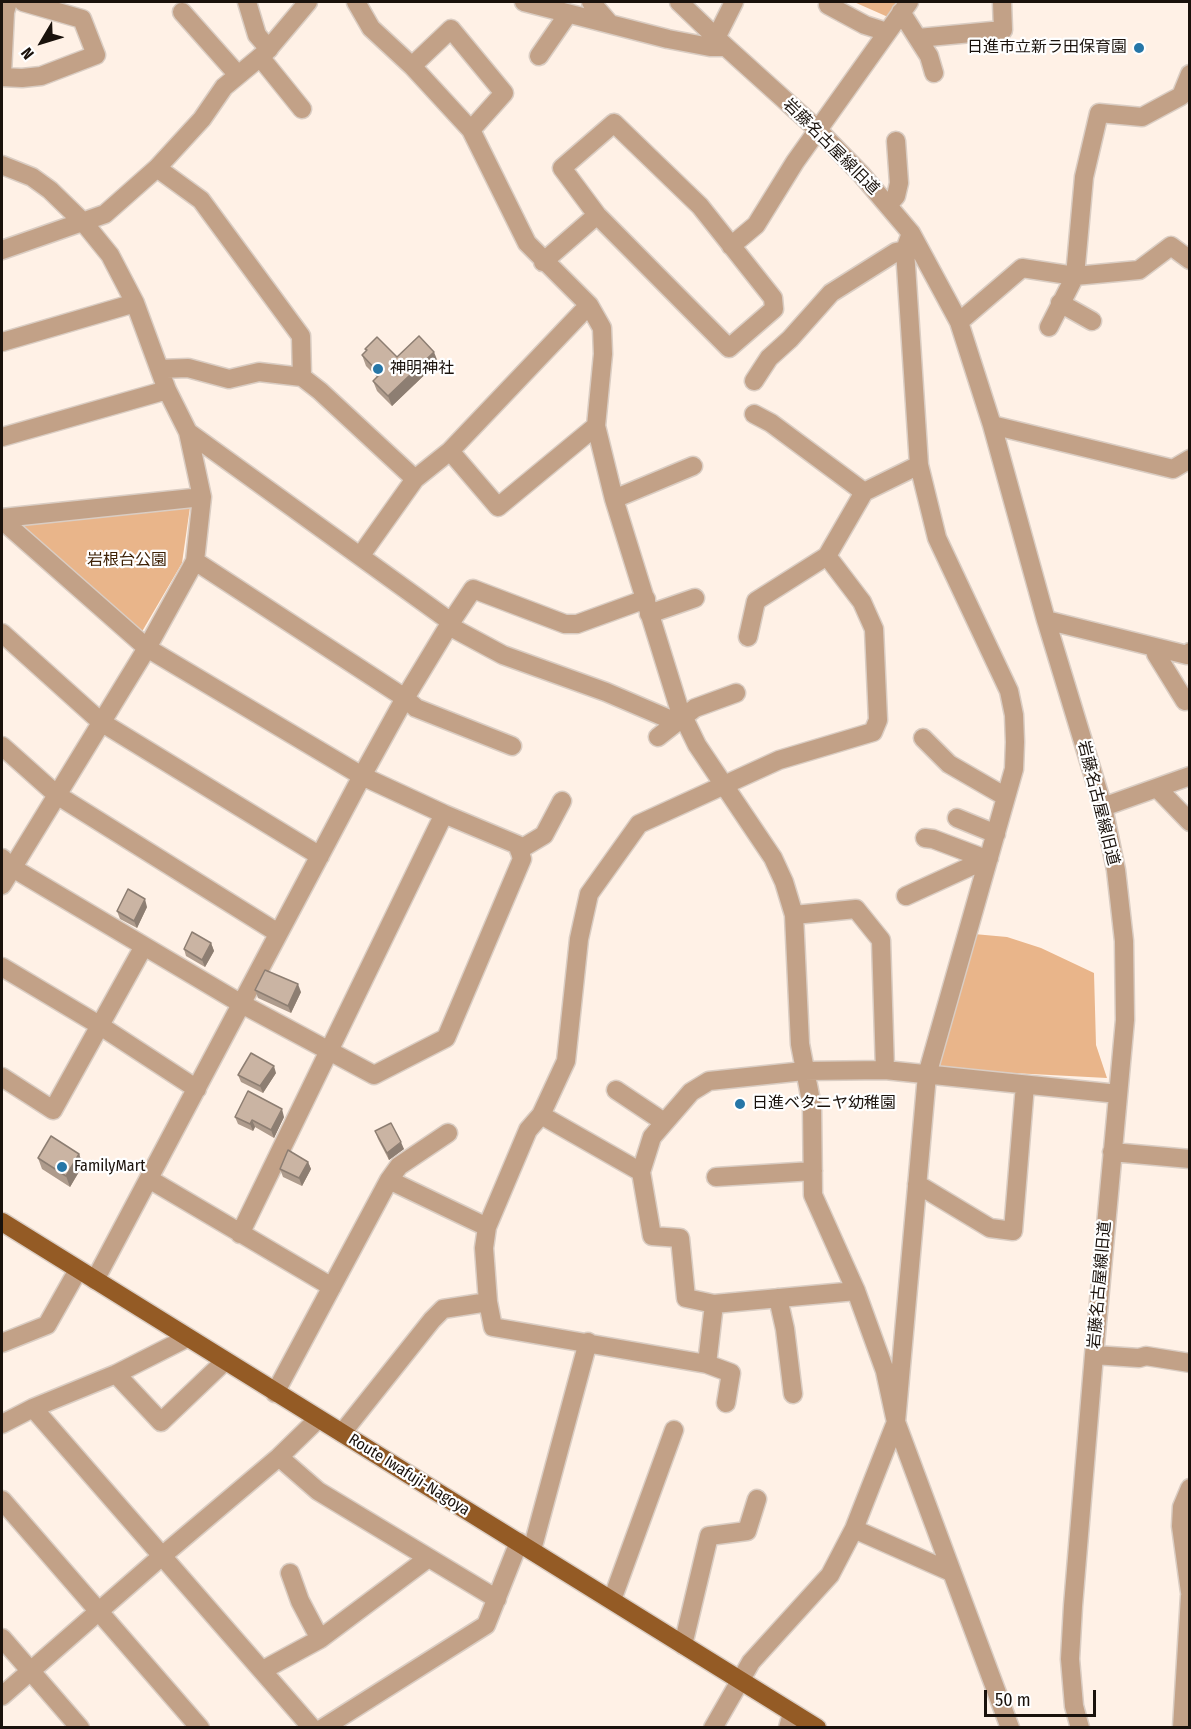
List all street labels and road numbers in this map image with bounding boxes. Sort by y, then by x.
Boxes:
street label: 岩藤名古屋線旧道 [779,95,883,199]
street label: 岩藤名古屋線旧道 [1073,739,1123,867]
street label: 岩藤名古屋線旧道 [1085,1220,1115,1350]
street label: Route Iwafuji-Nagoya [345,1430,473,1520]

